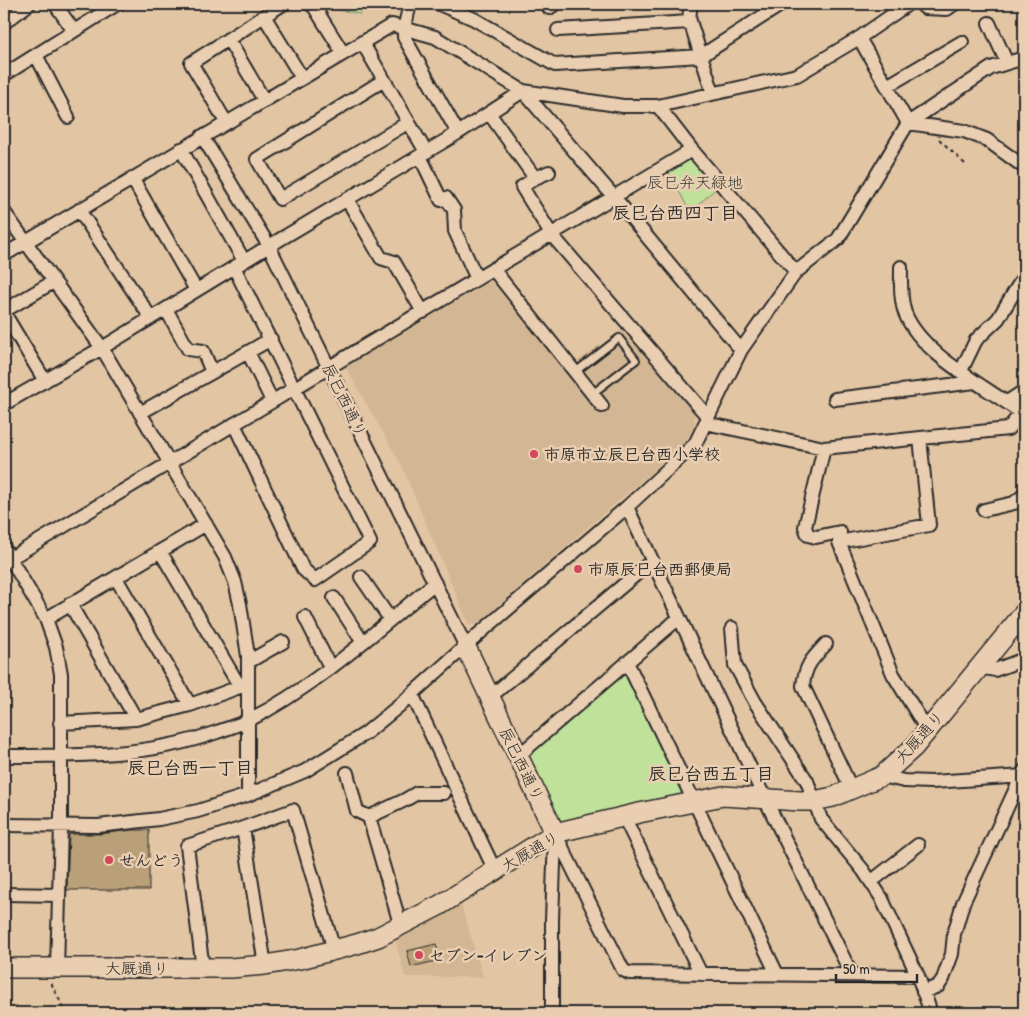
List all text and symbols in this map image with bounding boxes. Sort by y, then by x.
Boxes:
park label: 辰巳弁天緑地 [647,171,743,193]
district label: 辰巳台西四丁目 [612,200,738,225]
street label: 辰巳西通り [318,359,372,441]
place label: 市原市立辰巳台西小学校 [544,443,720,465]
marker: 市原市立辰巳台西小学校 [528,448,540,460]
place label: 市原辰巳台西郵便局 [588,558,732,580]
marker: 市原辰巳台西郵便局 [572,563,584,575]
street label: 大厩通り [889,706,949,768]
street label: 辰巳西通り [495,723,549,805]
district label: 辰巳台西一丁目 [127,755,253,780]
district label: 辰巳台西五丁目 [648,761,774,786]
street label: 大厩通り [497,825,563,877]
place label: せんどう [119,849,184,871]
marker: せんどう [103,854,115,866]
place label: セブン-イレブン [429,944,547,966]
marker: セブン-イレブン [413,949,425,961]
scale bar [836,952,917,984]
street label: 大厩通り [105,957,169,979]
text: 50 m [843,958,870,979]

